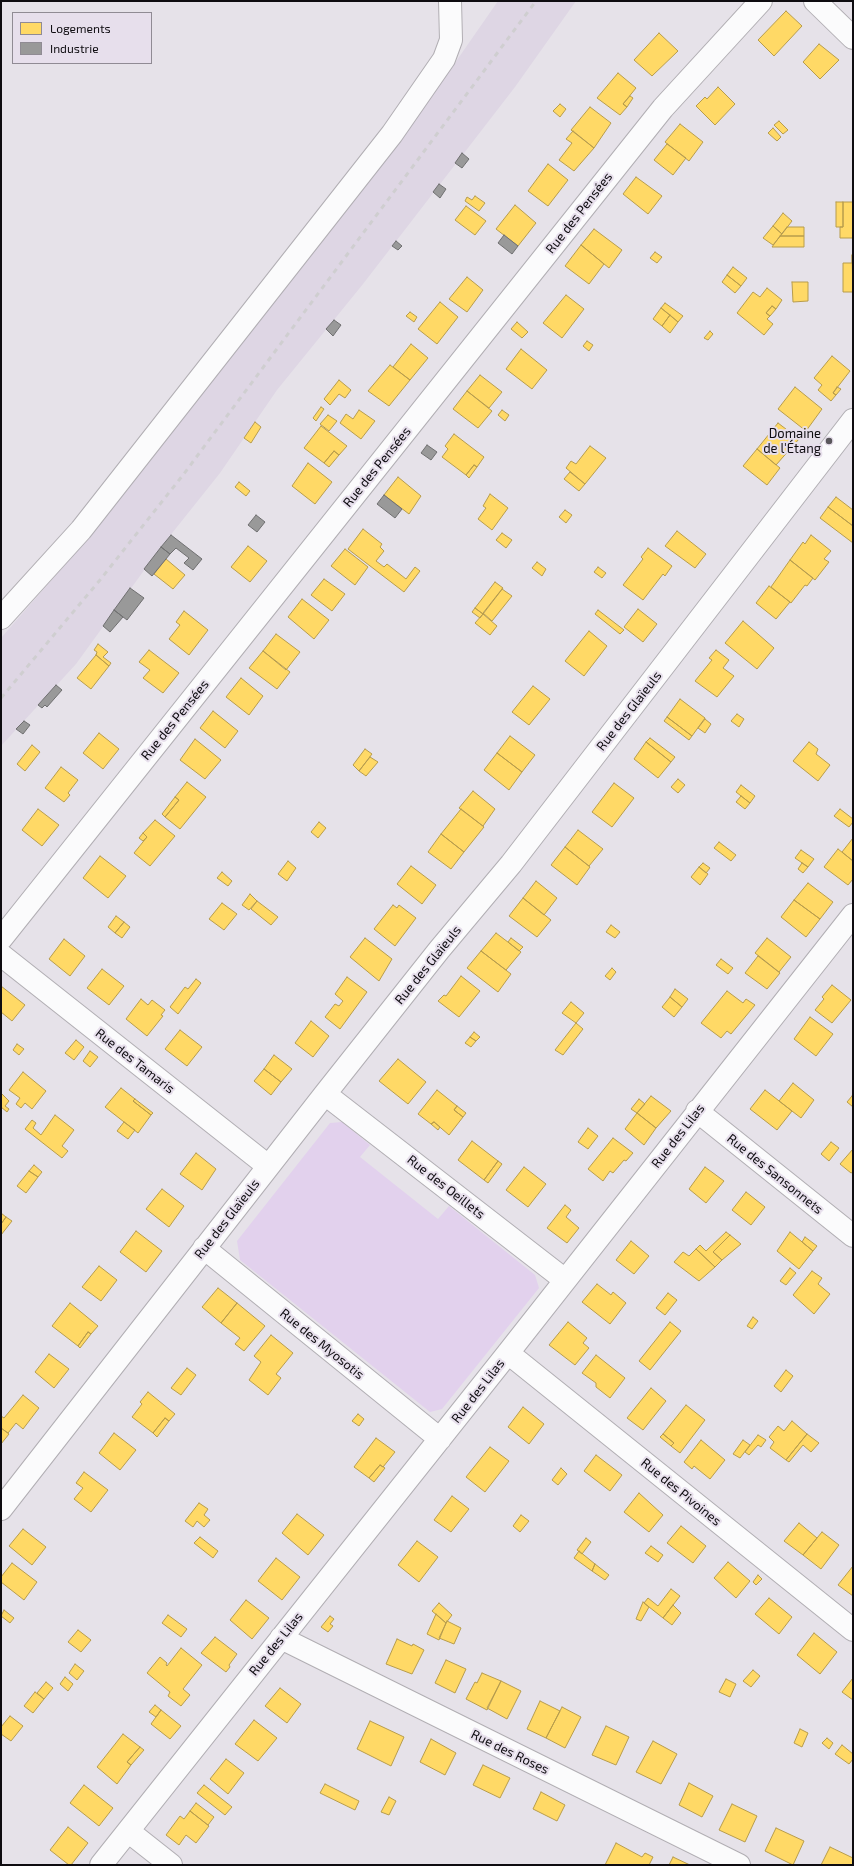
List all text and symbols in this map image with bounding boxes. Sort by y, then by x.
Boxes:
legend [12,12,152,64]
text: Logements [50,21,111,35]
text: Industrie [50,41,99,55]
street label: Rue des Pensées [543,169,615,257]
street label: Rue des Pensées [340,424,414,510]
place label: Domaine de l'Étang [763,426,821,457]
marker: Domaine de l'Étang [824,436,834,446]
street label: Rue des Glaïeuls [593,668,665,754]
street label: Rue des Pensées [138,677,212,763]
street label: Rue des Glaïeuls [392,923,464,1007]
street label: Rue des Tamaris [92,1025,178,1097]
street label: Rue des Lilas [648,1101,708,1171]
street label: Rue des Sansonnets [724,1131,826,1217]
street label: Rue des Oeillets [404,1152,488,1222]
street label: Rue des Glaïeuls [191,1176,263,1262]
street label: Rue des Myosotis [277,1305,367,1383]
street label: Rue des Lilas [448,1356,508,1426]
street label: Rue des Pivoines [638,1455,724,1529]
street label: Rue des Lilas [246,1609,306,1679]
street label: Rue des Roses [468,1726,552,1778]

